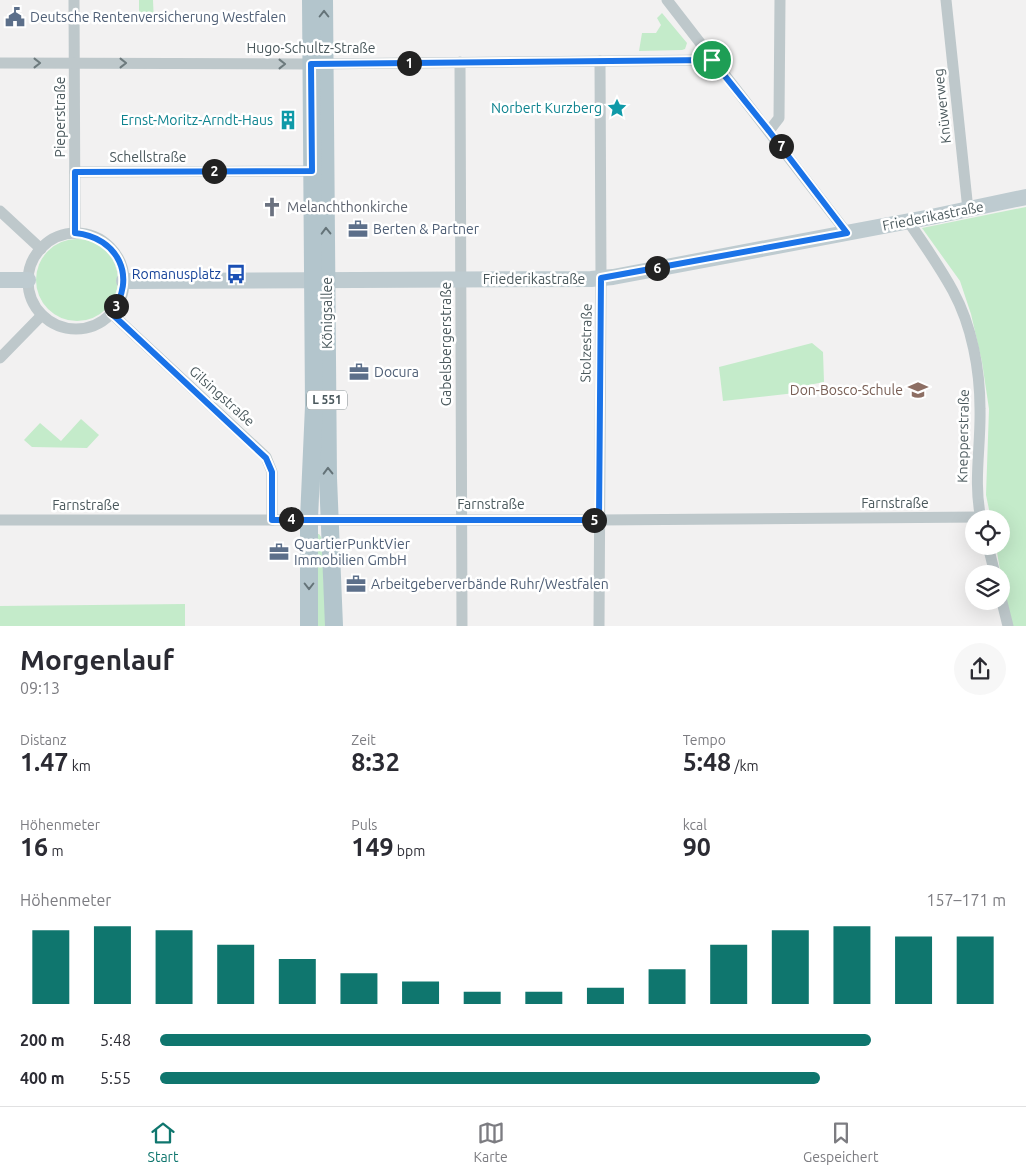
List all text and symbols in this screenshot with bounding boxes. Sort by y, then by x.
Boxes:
public building icon: Deutsche Rentenversicherung Westfalen [4,6,26,28]
place label: Deutsche Rentenversicherung Westfalen [30,9,286,25]
one-way arrow [319,10,329,18]
pin [691,39,733,81]
street label: Hugo-Schultz-Straße [246,40,376,56]
icon: arrive [698,46,726,74]
pin: 1 [396,50,422,76]
text: 1 [406,55,413,71]
one-way arrow [34,58,41,68]
one-way arrow [120,58,127,68]
one-way arrow [278,59,286,69]
street label: Knüwerweg [930,68,954,144]
street label: Pieperstraße [52,77,68,157]
place icon: Norbert Kurzberg [606,97,628,119]
place label: Norbert Kurzberg [491,100,602,116]
building icon: Ernst-Moritz-Arndt-Haus [277,109,299,131]
place label: Ernst-Moritz-Arndt-Haus [121,112,273,128]
pin: 7 [768,134,794,158]
text: 7 [778,138,785,154]
street label: Schellstraße [109,149,187,165]
pin: 2 [202,158,226,184]
text: 2 [211,163,218,179]
church icon: Melanchthonkirche [261,196,283,218]
street label: Friederikastraße [881,198,985,234]
place label: Melanchthonkirche [287,199,408,215]
office icon: Berten & Partner [347,218,369,240]
place label: Berten & Partner [373,221,480,237]
one-way arrow [321,227,331,234]
pin: 6 [644,256,670,280]
text: 6 [654,260,661,276]
bus stop icon: Romanusplatz [225,263,247,285]
place label: Romanusplatz [132,266,221,282]
street label: Friederikastraße [483,271,585,287]
street label: Königsallee [319,277,335,349]
street label: Gabelsbergerstraße [438,282,454,406]
pin: 3 [104,294,128,318]
text: 3 [113,298,120,314]
street label: Stolzestraße [577,303,595,383]
office icon: Docura [348,361,370,383]
street label: Gilsingstraße [186,363,258,429]
place label: Docura [374,364,419,380]
school or university icon: Don-Bosco-Schule [907,379,929,401]
place label: Don-Bosco-Schule [790,382,903,398]
street label: Knepperstraße [954,389,972,483]
road number: L 551 [307,390,347,410]
one-way arrow [323,467,333,474]
street label: Farnstraße [861,495,929,511]
street label: Farnstraße [457,496,525,512]
street label: Farnstraße [52,497,120,513]
pin: 4 [278,506,304,532]
pin: 5 [582,508,606,532]
map controls [965,510,1010,610]
button: locate [965,510,1010,555]
text: 4 [288,511,295,527]
text: 5 [591,512,598,528]
place label: QuartierPunktVier Immobilien GmbH [294,536,411,568]
office icon: QuartierPunktVier Immobilien GmbH [268,541,290,563]
button: layers [965,565,1010,610]
office icon: Arbeitgeberverbände Ruhr/Westfalen [345,573,367,595]
place label: Arbeitgeberverbände Ruhr/Westfalen [371,576,609,592]
one-way arrow [304,582,314,590]
button: share [954,643,1006,695]
text: Morgenlauf [20,644,174,675]
text: 09:13 [20,679,60,697]
text: Distanz [20,732,66,748]
text: Zeit [351,732,376,748]
text: Tempo [683,732,726,748]
text: 1.47 [20,748,68,776]
text: 8:32 [351,748,400,776]
text: 5:48 [683,748,731,776]
text: km [68,758,91,774]
text: /km [731,758,759,774]
text: Höhenmeter [20,817,100,833]
text: Puls [351,817,377,833]
text: kcal [683,817,707,833]
text: 16 [20,833,48,861]
text: 149 [351,833,394,861]
text: 90 [683,833,711,861]
text: m [48,843,64,859]
text: bpm [394,843,425,859]
text: Höhenmeter [20,891,111,909]
text: 157–171 m [926,891,1006,909]
text: 200 m [20,1031,65,1049]
text: 5:48 [100,1031,131,1049]
text: 400 m [20,1069,65,1087]
text: 5:55 [100,1069,131,1087]
tab: Start [148,1119,178,1165]
tab: Karte [474,1119,508,1165]
tab: Gespeichert [803,1119,878,1165]

